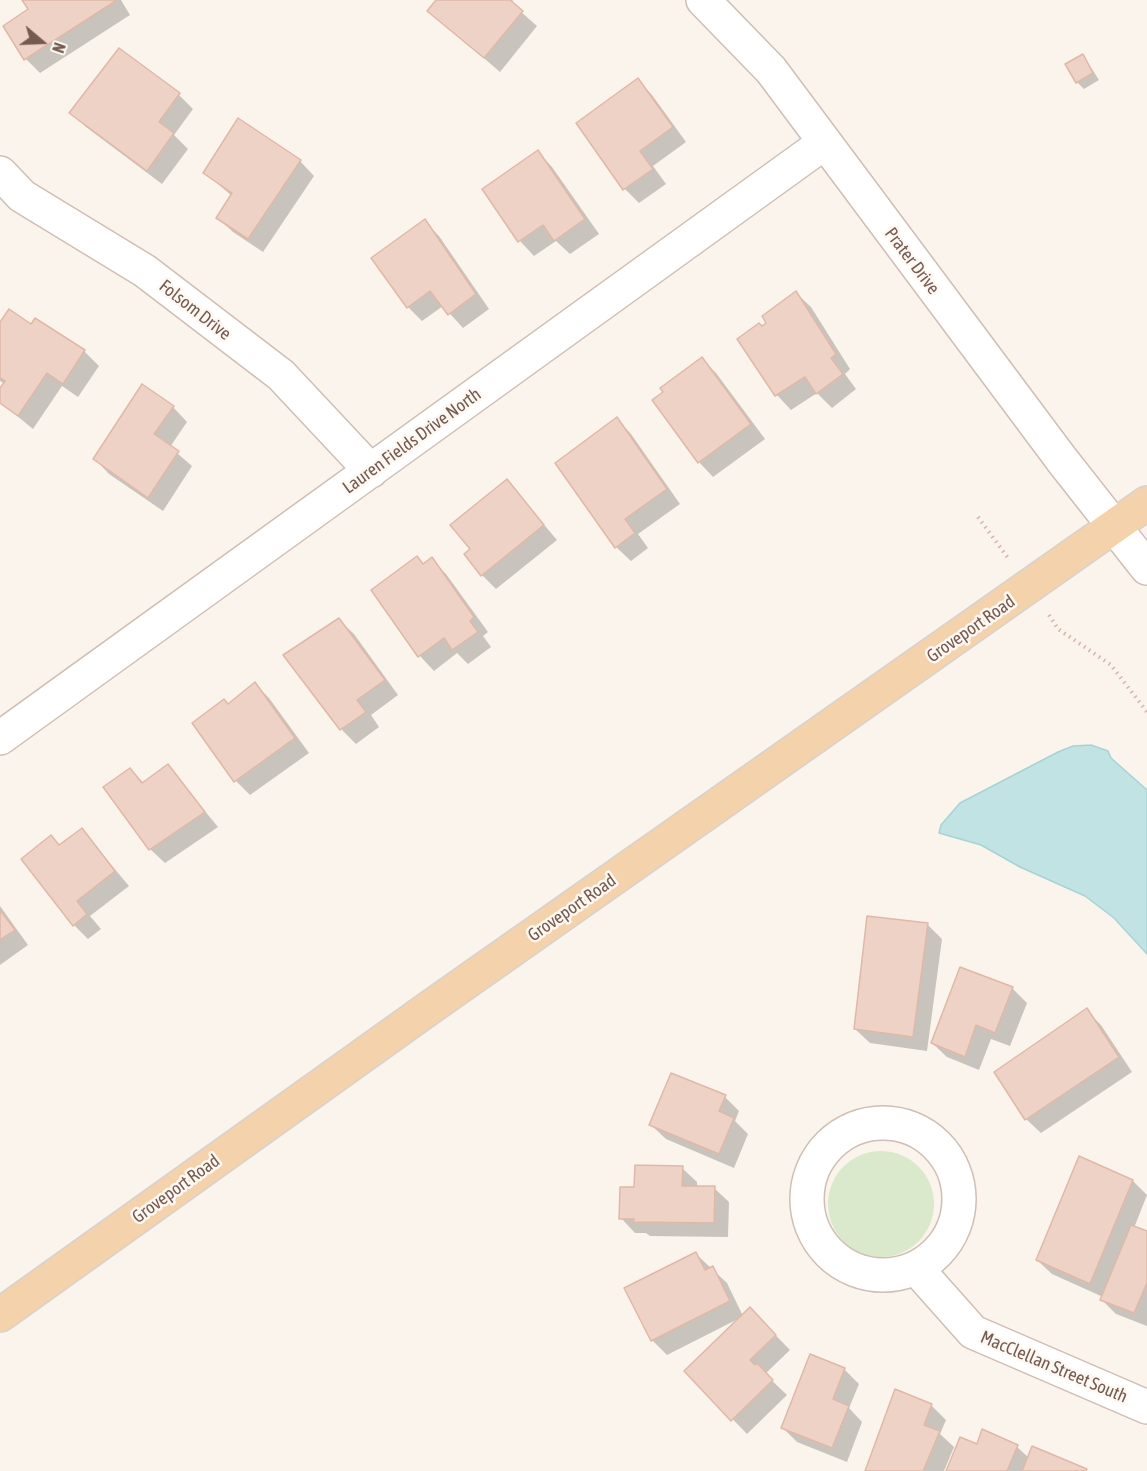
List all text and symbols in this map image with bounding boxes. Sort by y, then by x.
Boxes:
north arrow [12,12,72,72]
text: N [49,40,69,55]
street label: Prater Drive [880,223,944,299]
street label: Folsom Drive [155,275,235,345]
street label: Lauren Fields Drive North [339,384,485,498]
street label: Groveport Road [923,591,1019,667]
street label: Groveport Road [524,870,620,946]
street label: Groveport Road [128,1150,224,1228]
street label: MacClellan Street South [977,1326,1131,1408]

